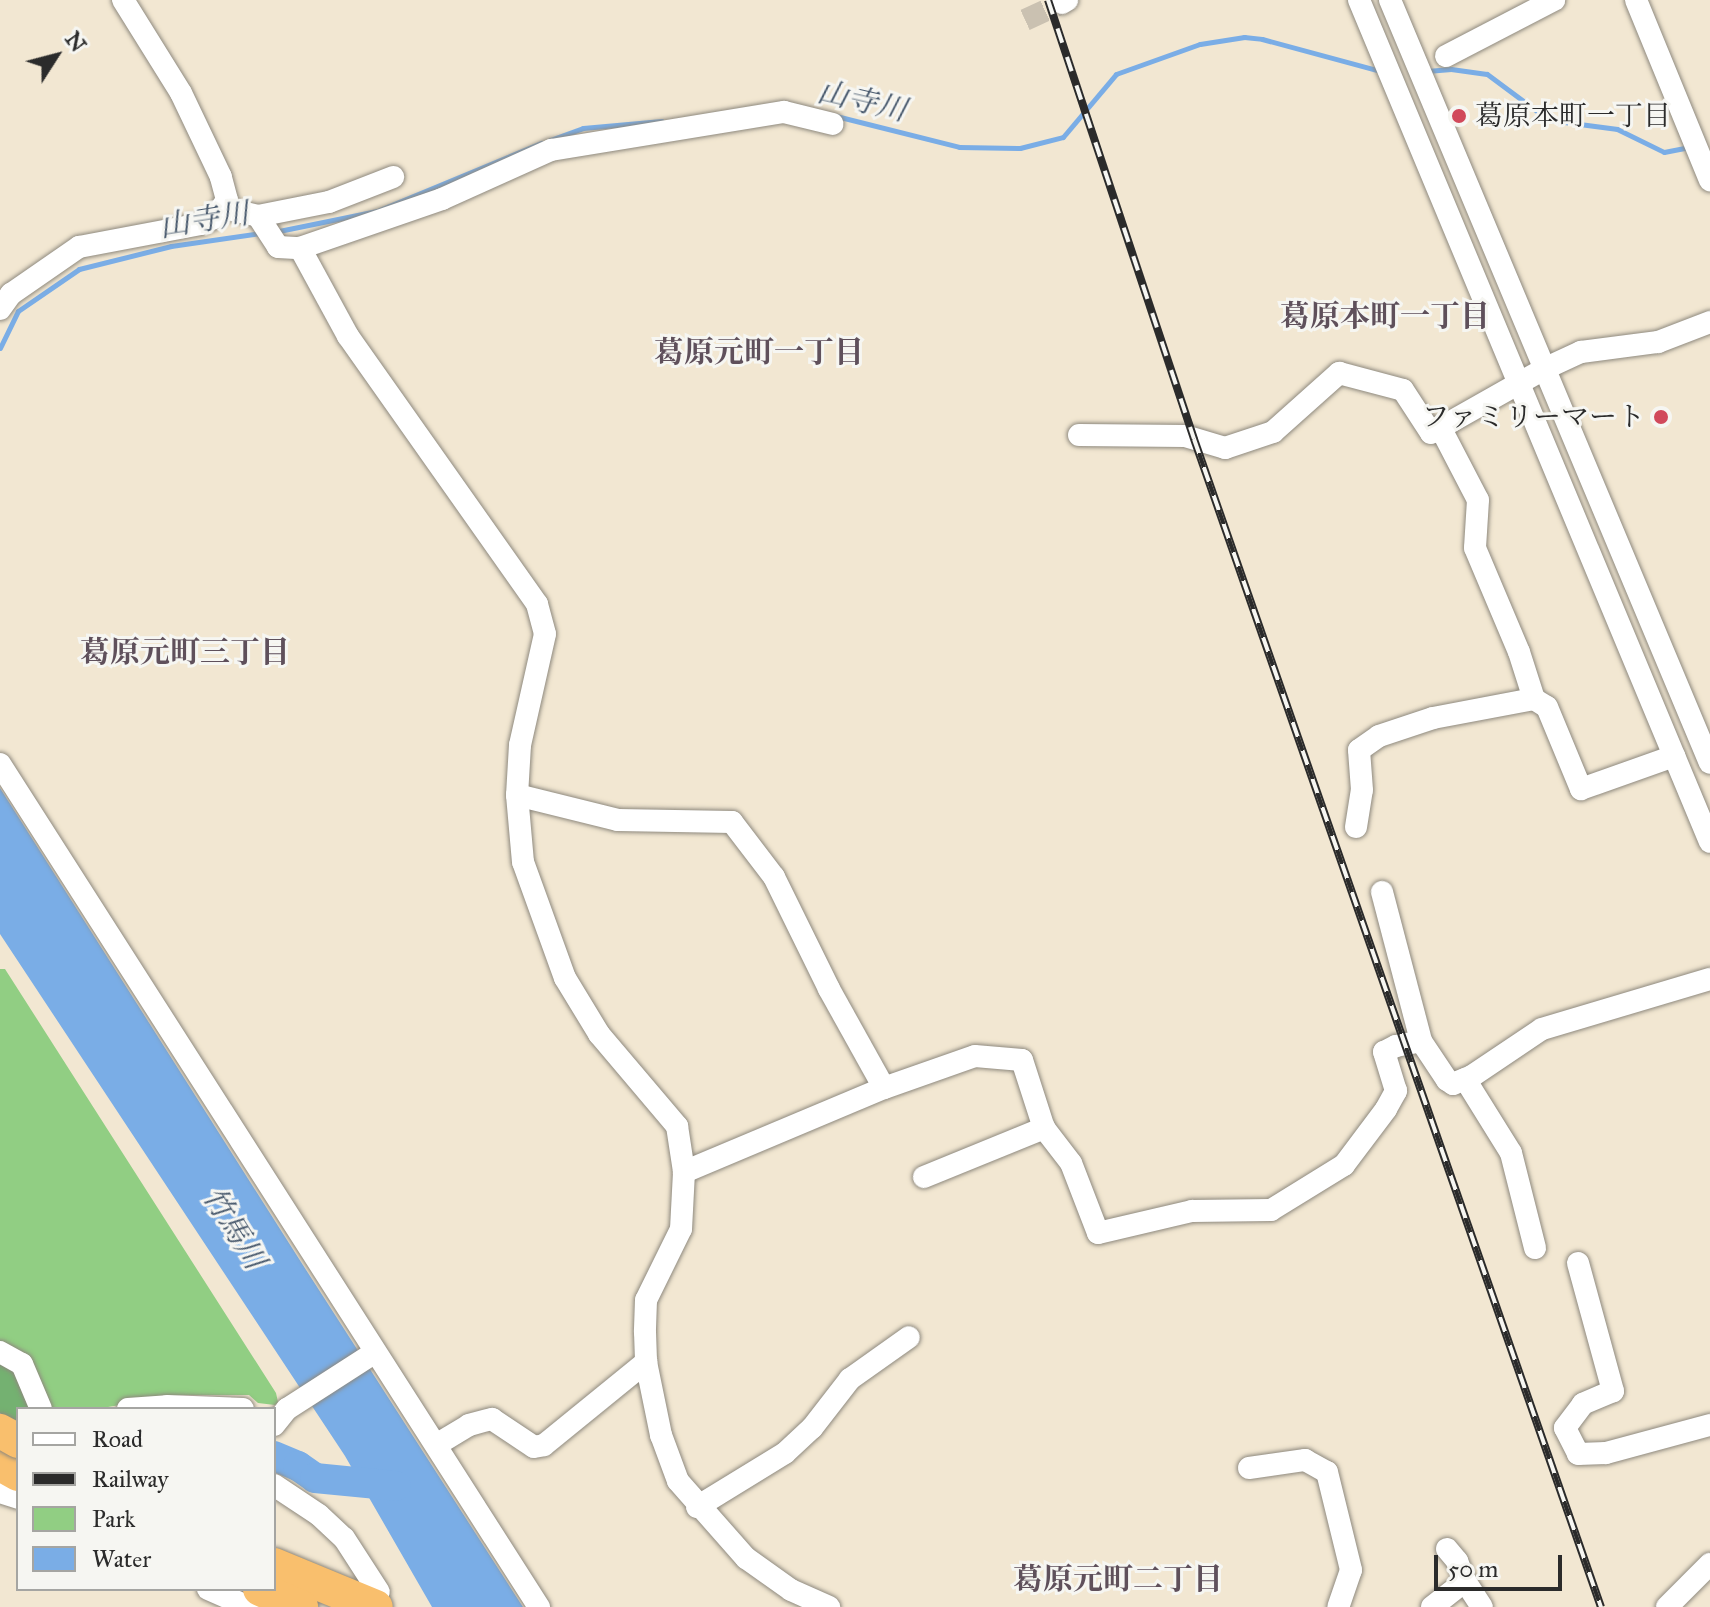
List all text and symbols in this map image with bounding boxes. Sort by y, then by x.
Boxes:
north arrow [16,16,96,96]
text: N [59,26,92,57]
water label: 山寺川 [814,73,910,129]
place label: 葛原本町一丁目 [1475,99,1671,133]
marker: 葛原本町一丁目 [1450,107,1468,125]
water label: 山寺川 [157,195,251,245]
district label: 葛原本町一丁目 [1280,298,1490,334]
district label: 葛原元町一丁目 [654,334,864,370]
place label: ファミリーマート [1421,400,1645,434]
marker: ファミリーマート [1652,408,1670,426]
district label: 葛原元町三丁目 [80,634,290,670]
water label: 竹馬川 [195,1180,273,1276]
legend [16,1407,276,1591]
text: Road [92,1424,143,1454]
text: Railway [92,1464,169,1494]
text: Park [92,1504,135,1534]
scale bar [1438,1539,1566,1589]
text: Water [92,1544,151,1574]
text: 50 m [1448,1554,1498,1584]
district label: 葛原元町二丁目 [1013,1561,1223,1597]

